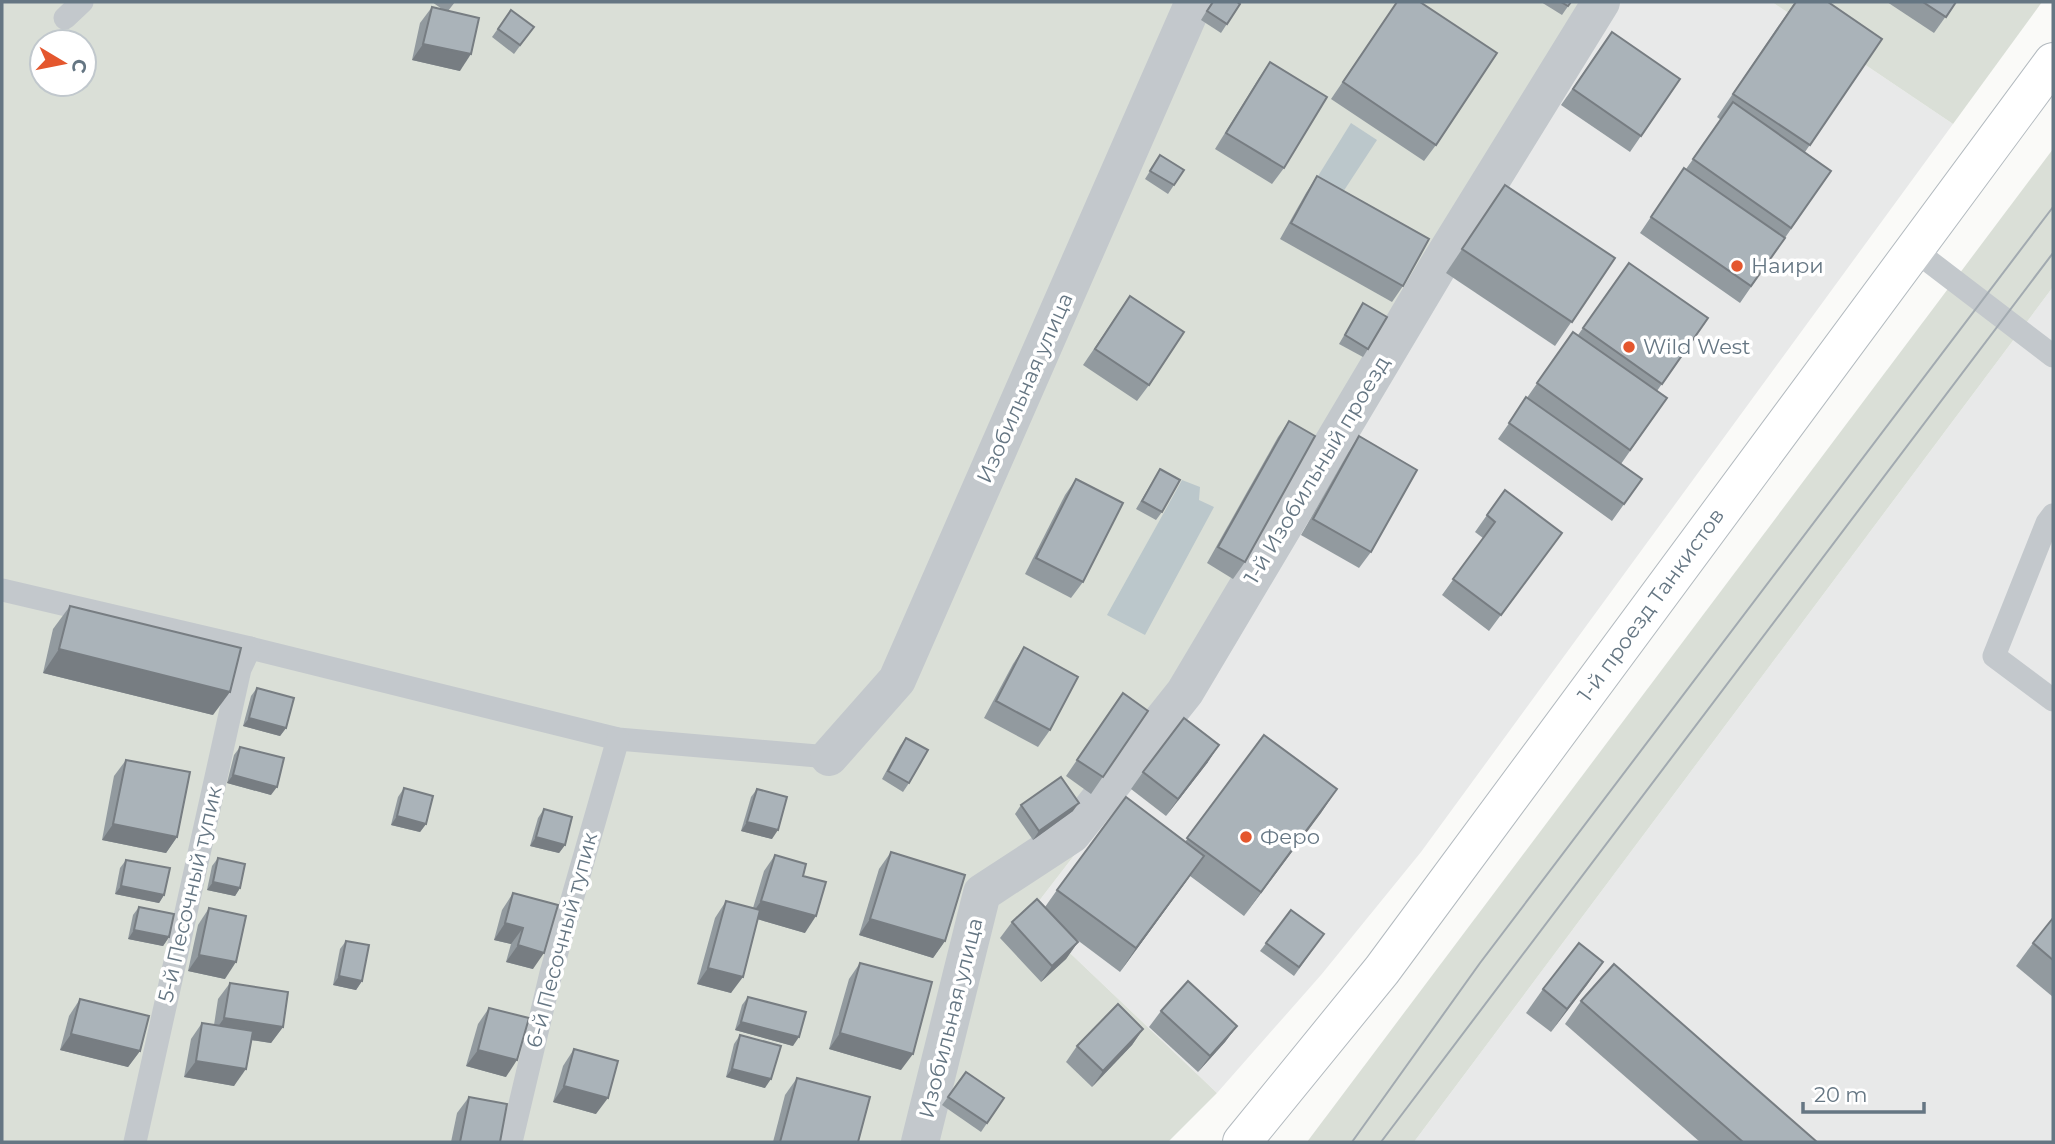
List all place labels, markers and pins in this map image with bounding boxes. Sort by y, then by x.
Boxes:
place label: Наири [1751,253,1824,278]
marker: Наири [1729,258,1745,274]
place label: Wild West [1643,334,1751,359]
marker: Wild West [1621,339,1637,355]
place label: Феро [1260,824,1320,849]
marker: Феро [1238,829,1254,845]

